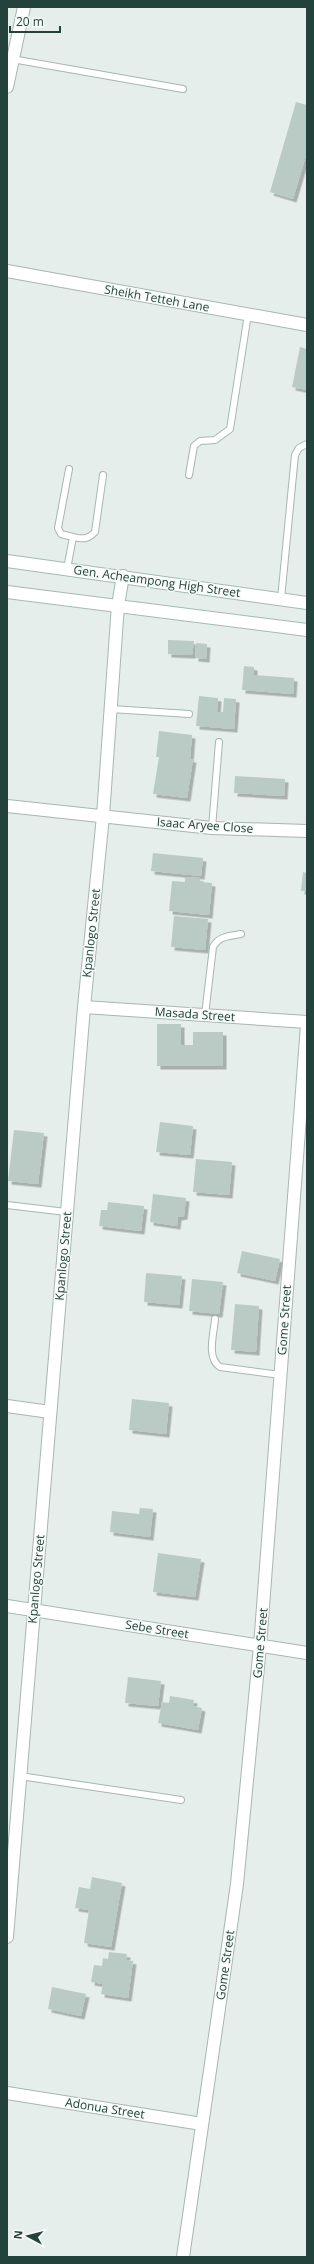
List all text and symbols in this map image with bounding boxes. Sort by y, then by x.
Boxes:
scale bar [10,8,60,34]
text: 20 m [16,13,44,30]
street label: Sheikh Tetteh Lane [103,280,211,316]
street label: Gen. Acheampong High Street [73,561,241,601]
street label: Isaac Aryee Close [156,813,254,837]
street label: Kpanlogo Street [78,888,104,978]
street label: Masada Street [154,1003,236,1025]
street label: Kpanlogo Street [51,1211,75,1301]
street label: Gome Street [273,1284,295,1356]
street label: Kpanlogo Street [24,1534,48,1624]
street label: Gome Street [248,1607,272,1679]
street label: Sebe Street [124,1616,190,1642]
street label: Gome Street [212,1929,238,2001]
street label: Adonua Street [64,2093,146,2123]
north arrow [8,2216,48,2256]
text: N [10,2229,26,2240]

